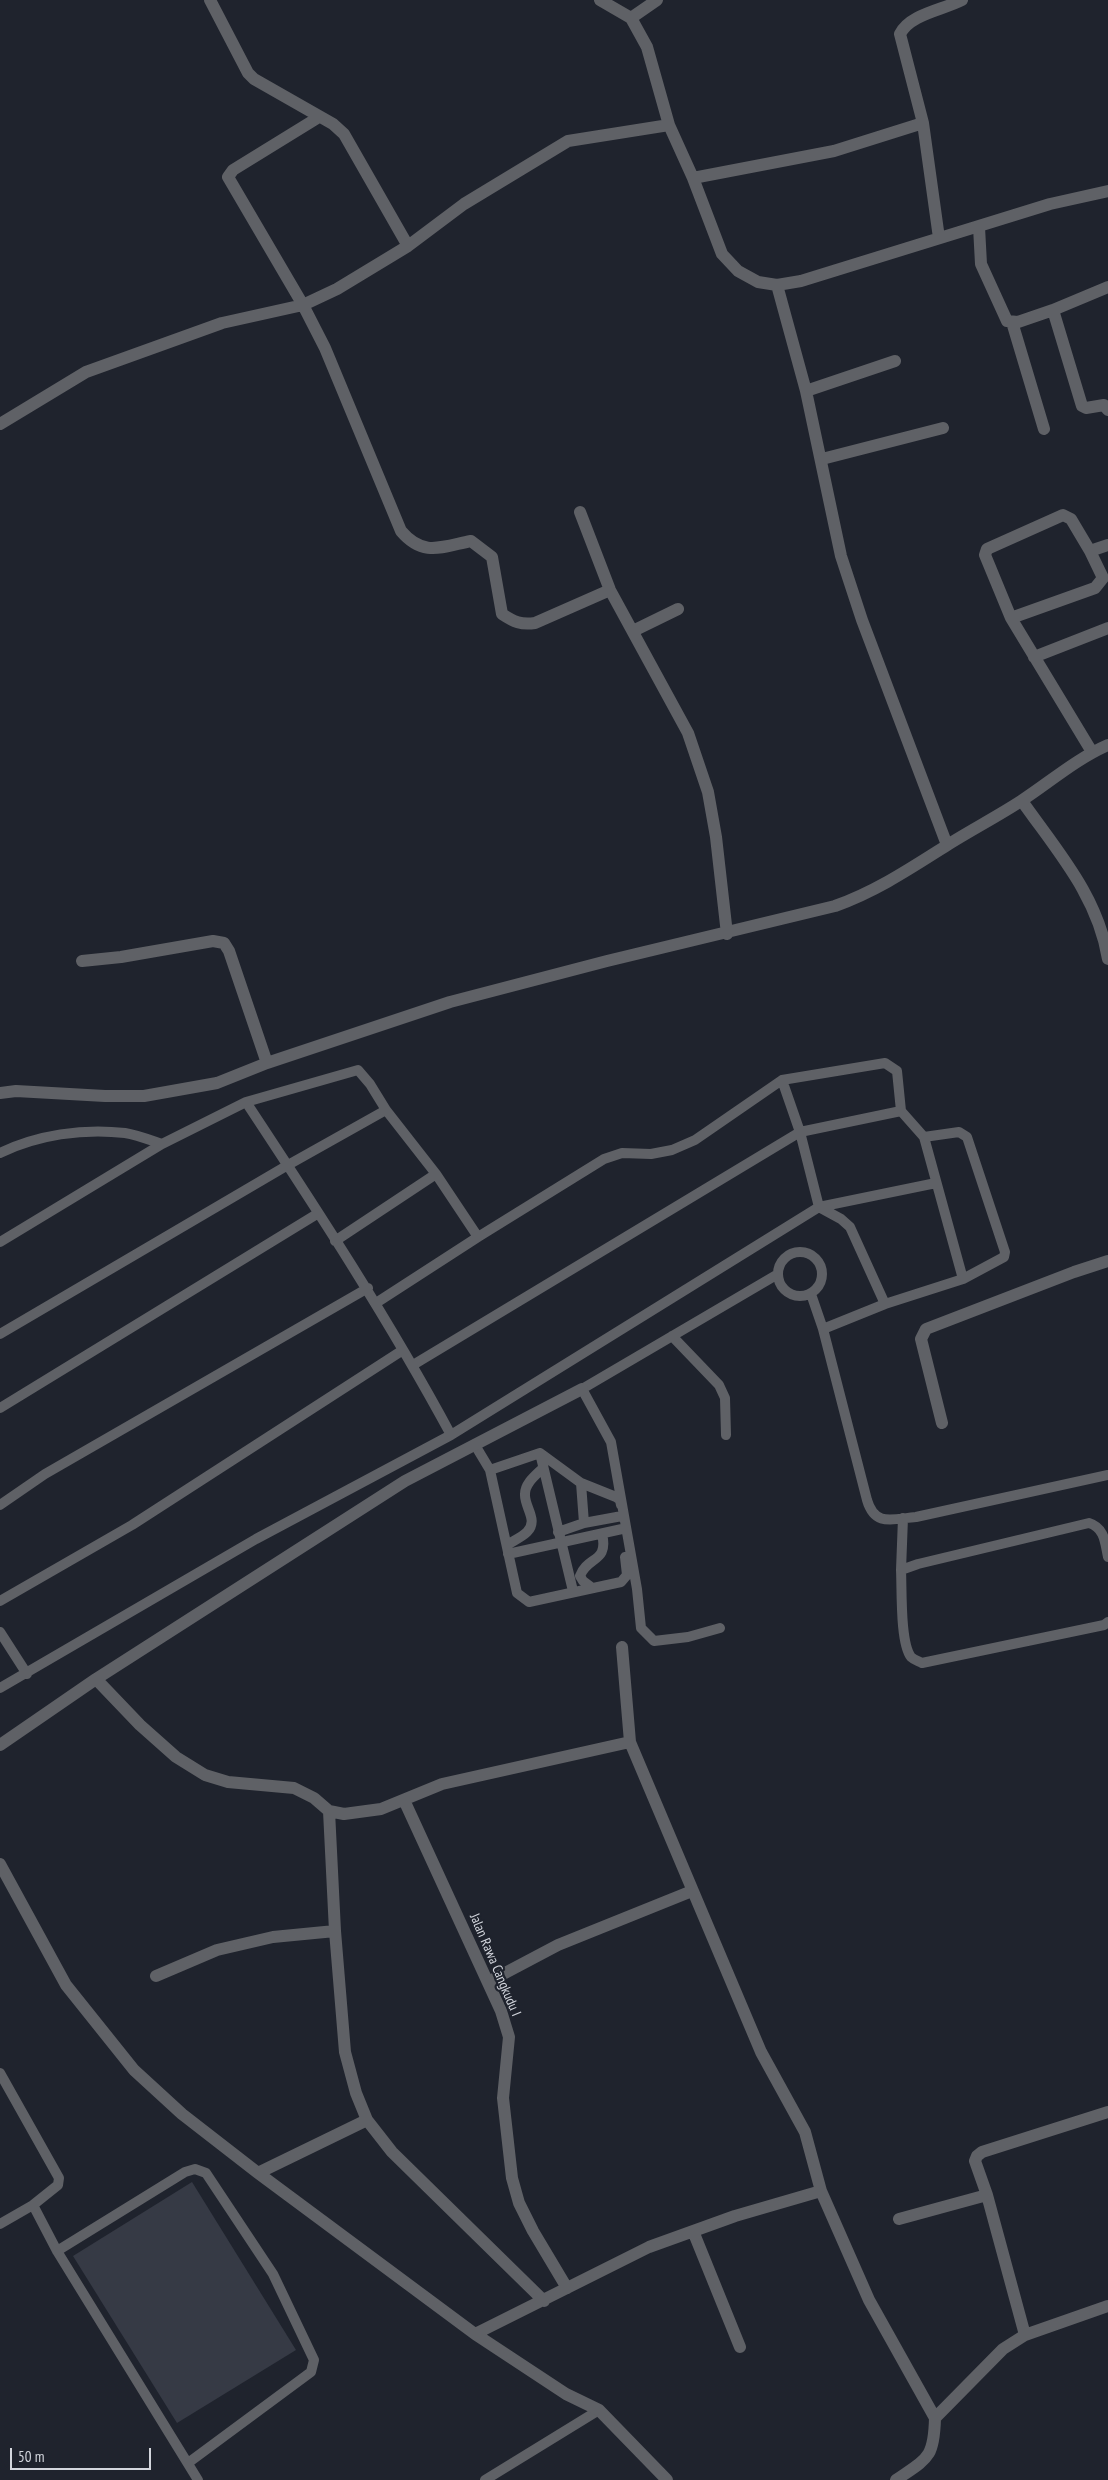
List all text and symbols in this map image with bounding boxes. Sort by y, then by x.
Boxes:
street label: Jalan Rawa Cangkudu I [466,1911,524,2019]
scale bar [12,2438,154,2470]
text: 50 m [18,2447,44,2466]

